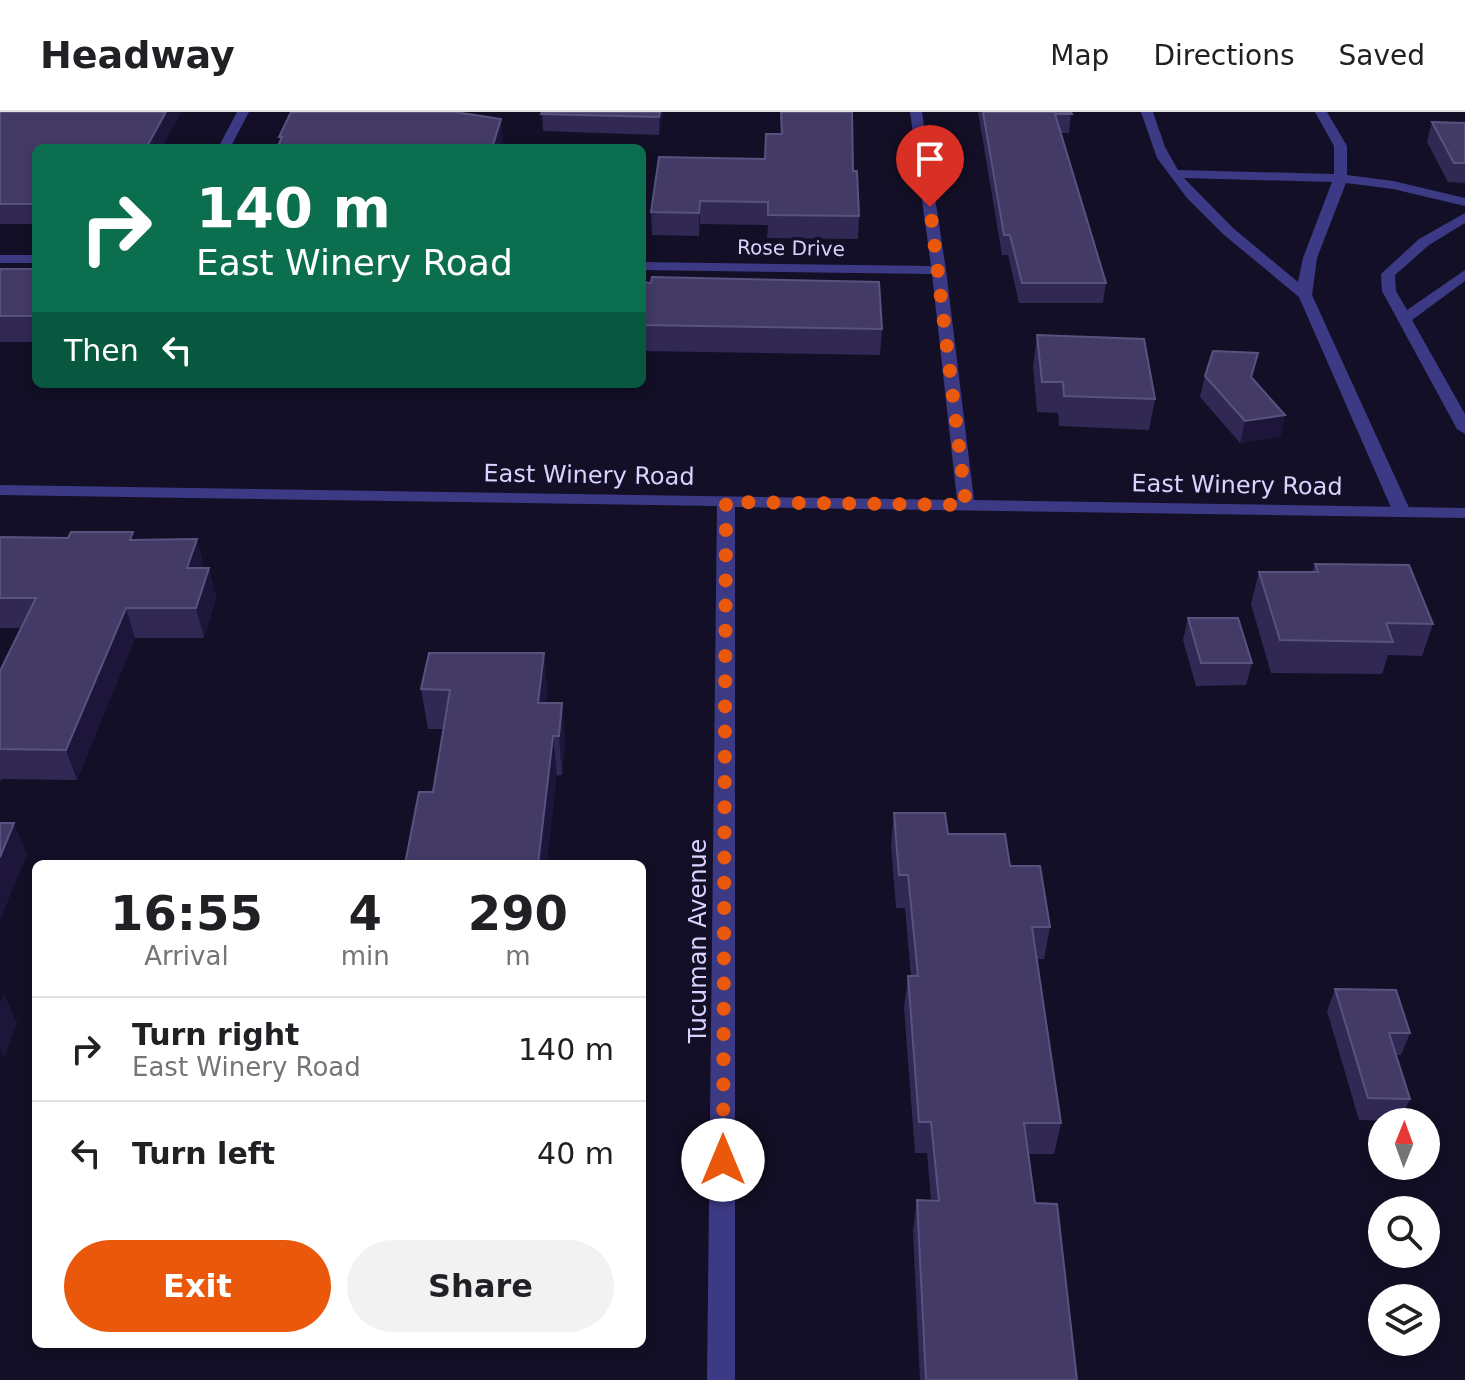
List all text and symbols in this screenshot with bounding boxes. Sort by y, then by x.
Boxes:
text: Headway [40,33,235,77]
text: Map [1050,39,1109,72]
text: Directions [1153,39,1294,72]
text: Saved [1338,39,1425,72]
pin [896,125,964,207]
icon: arrive [908,137,952,181]
text: 140 m [196,175,391,240]
icon: right [64,176,168,280]
street label: Rose Drive [737,235,845,261]
text: East Winery Road [196,242,513,283]
icon: left [155,328,199,372]
text: Then [64,333,139,368]
street label: East Winery Road [483,459,695,491]
street label: East Winery Road [1131,469,1343,501]
street label: Tucuman Avenue [684,839,712,1044]
text: 16:55 [110,885,263,941]
text: 4 [349,885,382,941]
text: 290 [468,885,568,941]
text: Arrival [144,941,229,971]
text: min [341,941,390,971]
text: m [505,941,531,971]
text: Turn right [132,1017,299,1052]
icon: right [64,1027,108,1071]
text: 140 m [518,1032,614,1067]
text: East Winery Road [132,1052,361,1082]
north arrow [1368,1108,1440,1180]
map controls [1368,1108,1440,1356]
position arrow [681,1118,765,1202]
icon: left [64,1131,108,1175]
text: Turn left [132,1136,275,1171]
text: 40 m [537,1136,614,1171]
button: search [1368,1196,1440,1268]
button: Exit [64,1240,331,1332]
button: Share [347,1240,614,1332]
button: layers [1368,1284,1440,1356]

